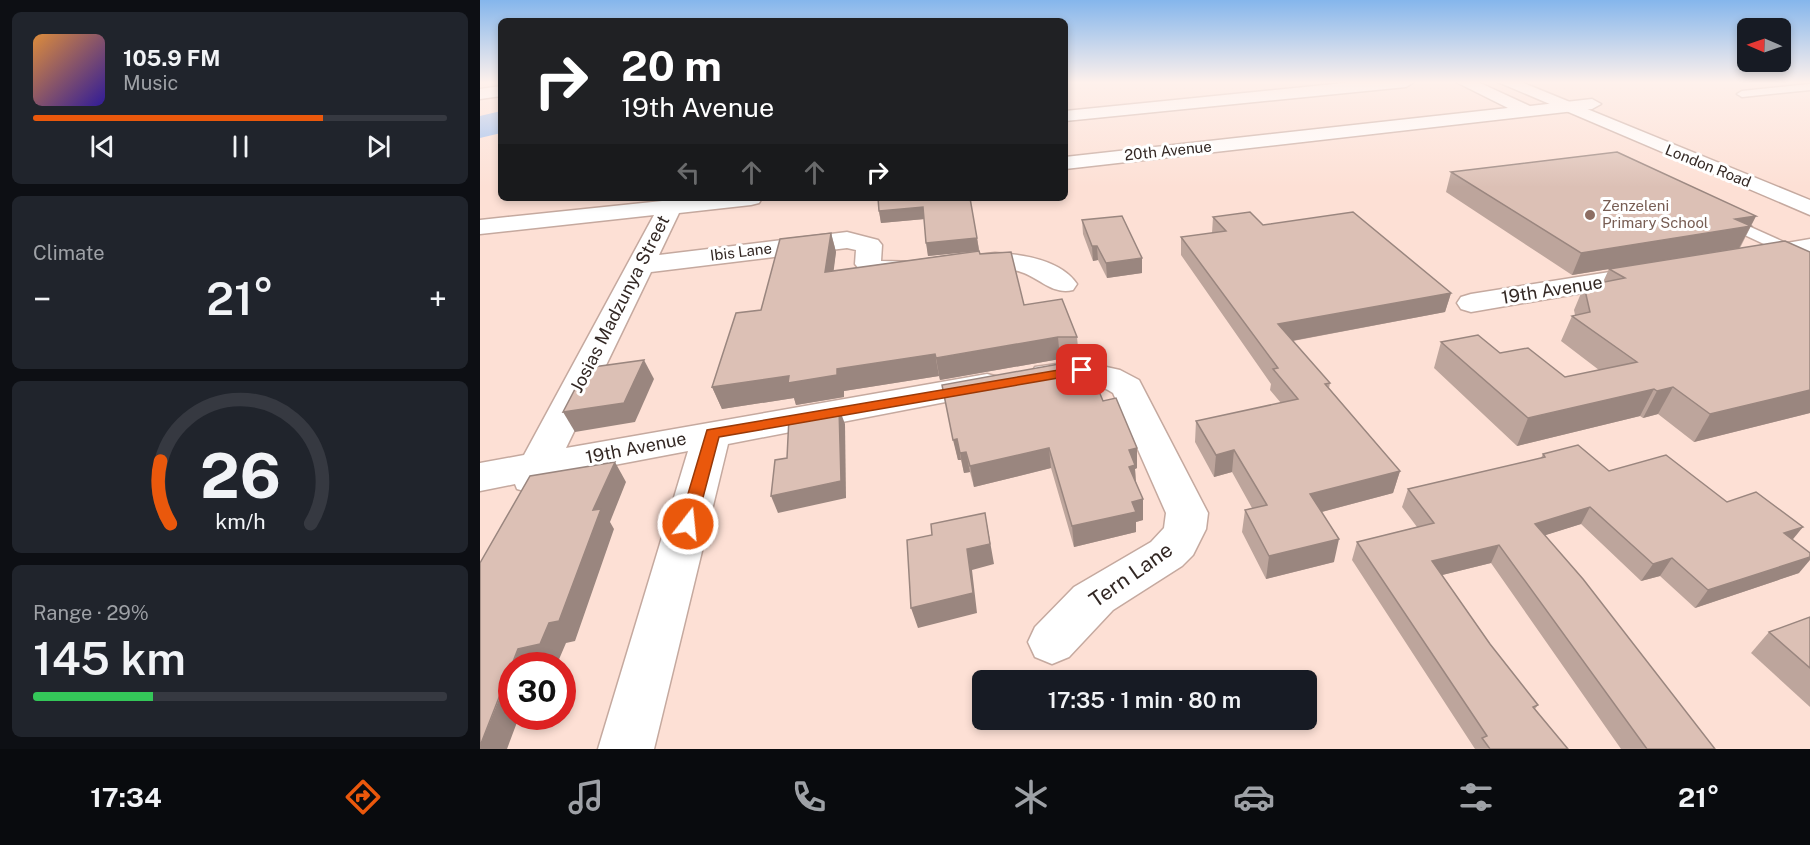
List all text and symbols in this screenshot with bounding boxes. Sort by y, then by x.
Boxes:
north arrow [1737,18,1791,72]
map controls [1737,18,1791,72]
text: 20 m [621,41,722,90]
icon: right [522,42,600,120]
text: 105.9 FM [123,45,221,71]
text: Music [123,71,178,95]
text: 19th Avenue [621,91,774,123]
icon: previous [86,130,119,163]
icon: pause [224,130,257,163]
icon: next [362,130,395,163]
street label: 20th Avenue [1123,137,1212,164]
street label: London Road [1663,141,1753,190]
icon: left [672,156,705,189]
icon: ahead [735,156,768,189]
icon: ahead [798,156,831,189]
icon: right [861,156,894,189]
place label: Zenzeleni Primary School [1602,197,1708,231]
marker: Zenzeleni Primary School [1583,208,1597,222]
street label: Josias Madzunya Street [566,212,673,396]
street label: Ibis Lane [709,239,773,264]
text: Climate [33,241,105,265]
street label: 19th Avenue [1500,271,1604,308]
text: 21° [206,272,274,325]
text: − [33,280,51,318]
text: + [429,280,447,318]
pin [1056,344,1107,395]
icon: arrive [1065,353,1098,386]
street label: 19th Avenue [584,427,688,468]
text: 26 [200,439,280,512]
position arrow [656,492,720,556]
text: km/h [215,509,265,534]
street label: Tern Lane [1084,537,1177,612]
text: Range · 29% [33,601,149,625]
text: 145 km [33,632,186,685]
speed limit sign: 30 [498,652,576,730]
text: 17:35 · 1 min · 80 m [1048,687,1241,713]
icon: directions [342,776,384,818]
icon: music [565,776,607,818]
icon: phone [788,776,830,818]
icon: climate [1010,776,1052,818]
icon: car [1233,776,1275,818]
icon: filters [1455,776,1497,818]
text: 17:34 [90,781,162,813]
text: 21° [1678,781,1720,813]

